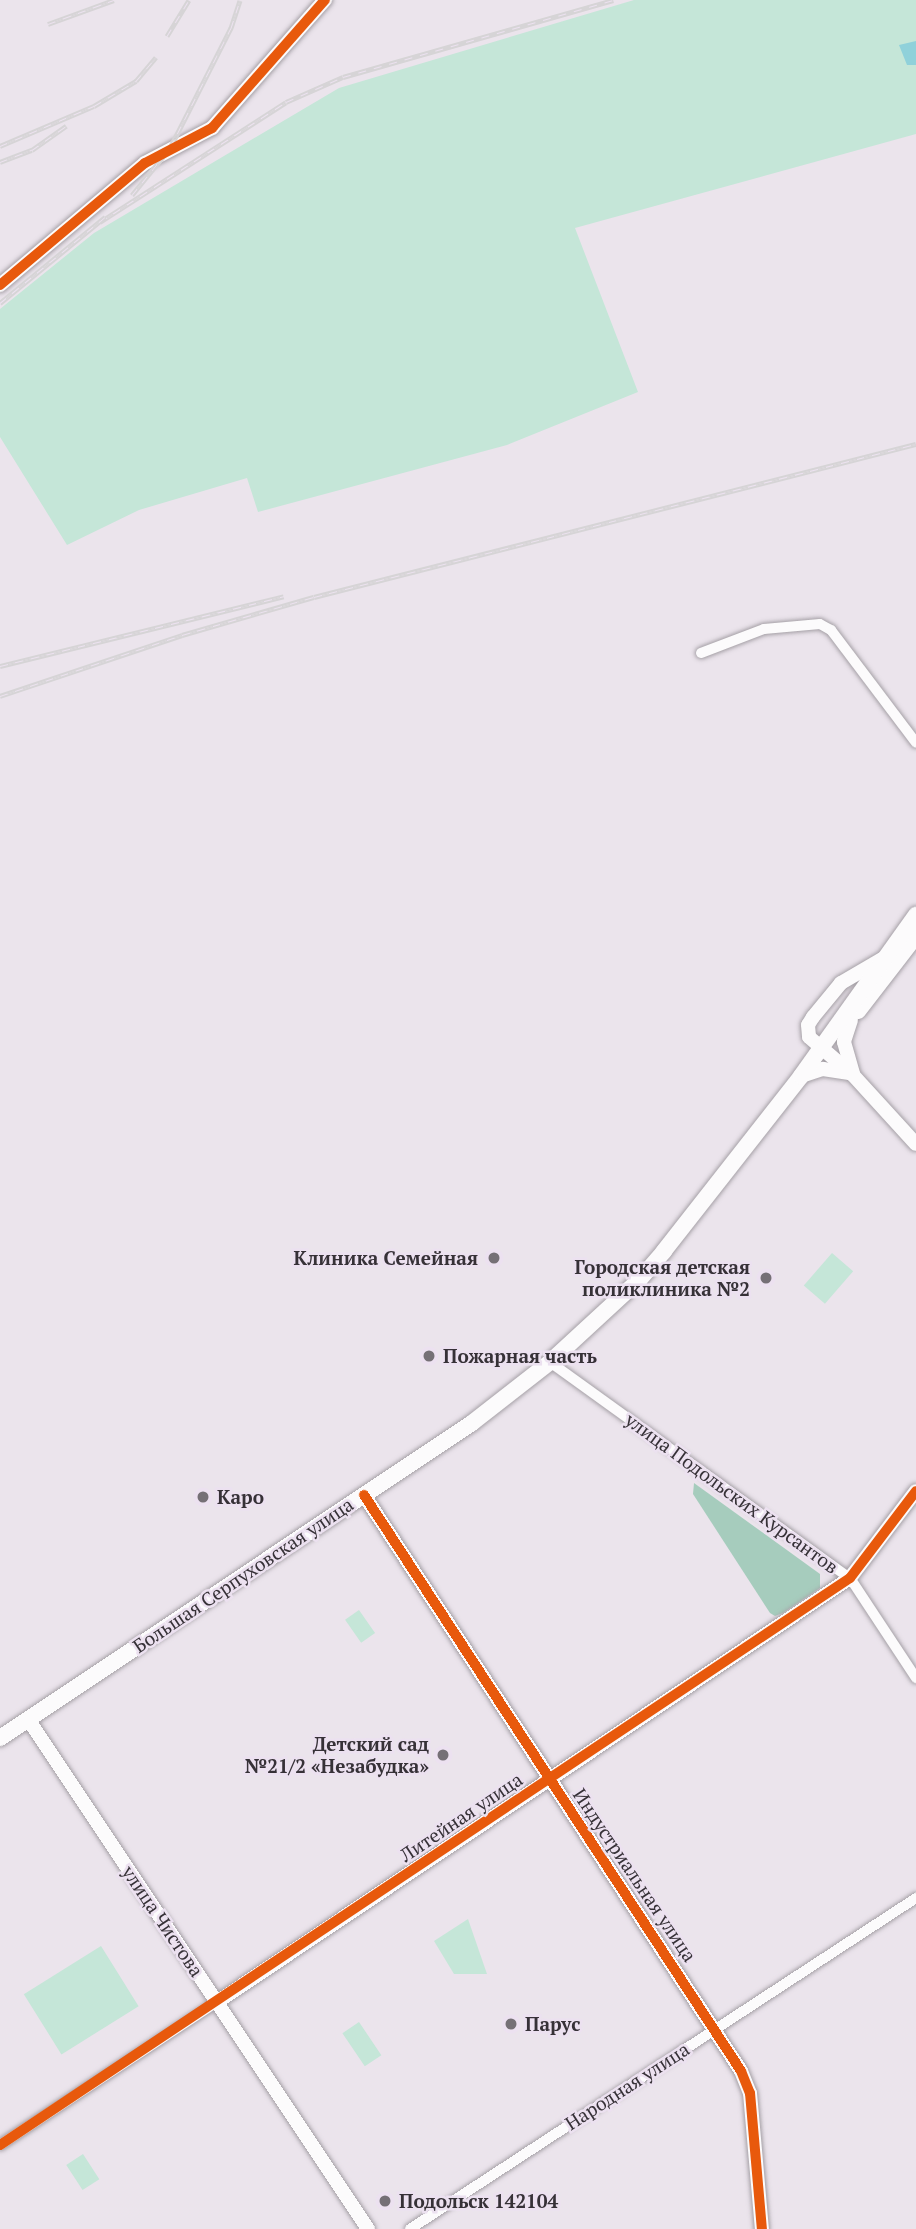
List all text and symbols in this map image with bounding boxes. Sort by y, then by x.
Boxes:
place label: Клиника Семейная [293,1247,478,1269]
marker: Клиника Семейная [484,1248,504,1268]
place label: Городская детская поликлиника №2 [574,1256,750,1300]
marker: Городская детская поликлиника №2 [756,1268,776,1288]
place label: Пожарная часть [443,1345,597,1367]
marker: Пожарная часть [421,1348,437,1364]
street label: улица Подольских Курсантов [621,1408,843,1578]
place label: Каро [217,1486,264,1508]
marker: Каро [195,1489,211,1505]
street label: Большая Серпуховская улица [129,1493,357,1657]
place label: Детский сад №21/2 «Незабудка» [245,1733,429,1777]
marker: Детский сад №21/2 «Незабудка» [435,1747,451,1763]
street label: Литейная улица [395,1768,527,1866]
street label: Индустриальная улица [568,1784,702,1966]
street label: улица Чистова [118,1861,208,1981]
place label: Парус [525,2013,580,2035]
marker: Парус [503,2016,519,2032]
street label: Народная улица [561,2037,693,2135]
place label: Подольск 142104 [399,2190,558,2212]
marker: Подольск 142104 [377,2193,393,2209]

